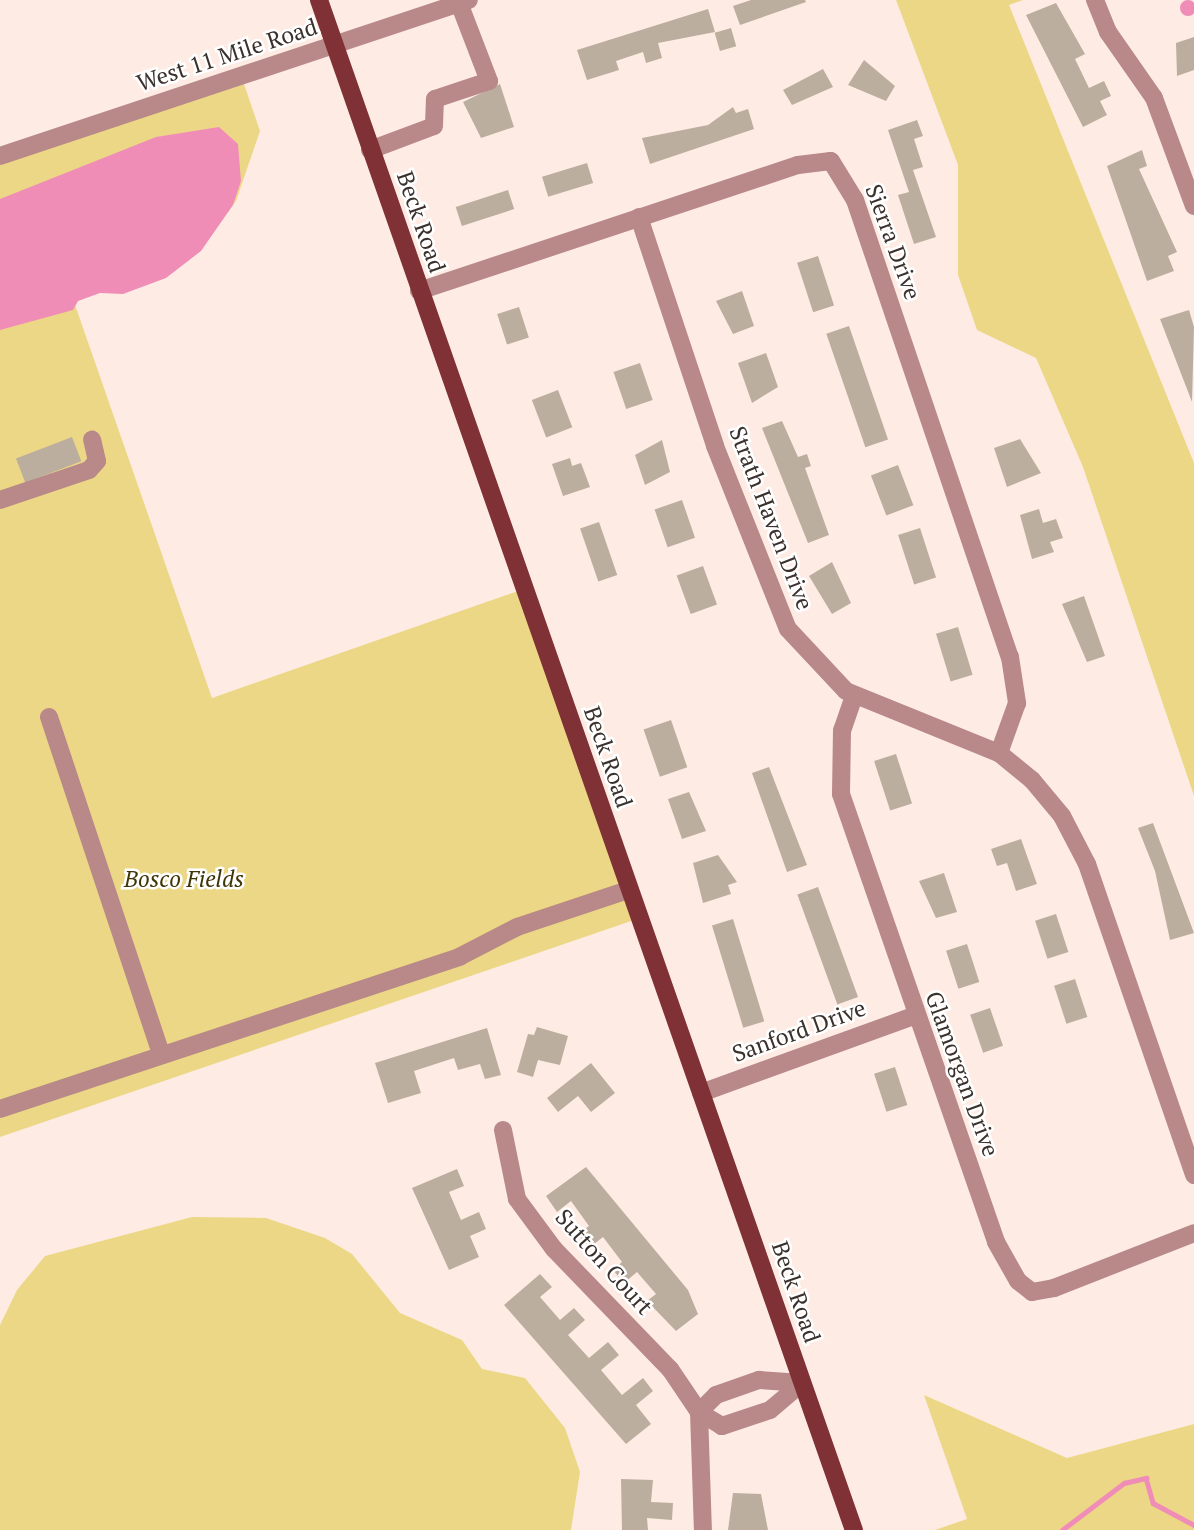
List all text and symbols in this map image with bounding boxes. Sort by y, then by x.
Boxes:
street label: West 11 Mile Road [133,13,321,97]
street label: Beck Road [391,168,451,276]
street label: Sierra Drive [859,181,927,303]
street label: Strath Haven Drive [723,422,819,614]
street label: Beck Road [578,703,638,811]
park label: Bosco Fields [124,865,244,893]
street label: Glamorgan Drive [919,988,1005,1160]
street label: Sanford Drive [729,994,869,1068]
street label: Sutton Court [550,1204,658,1320]
street label: Beck Road [766,1238,826,1346]

